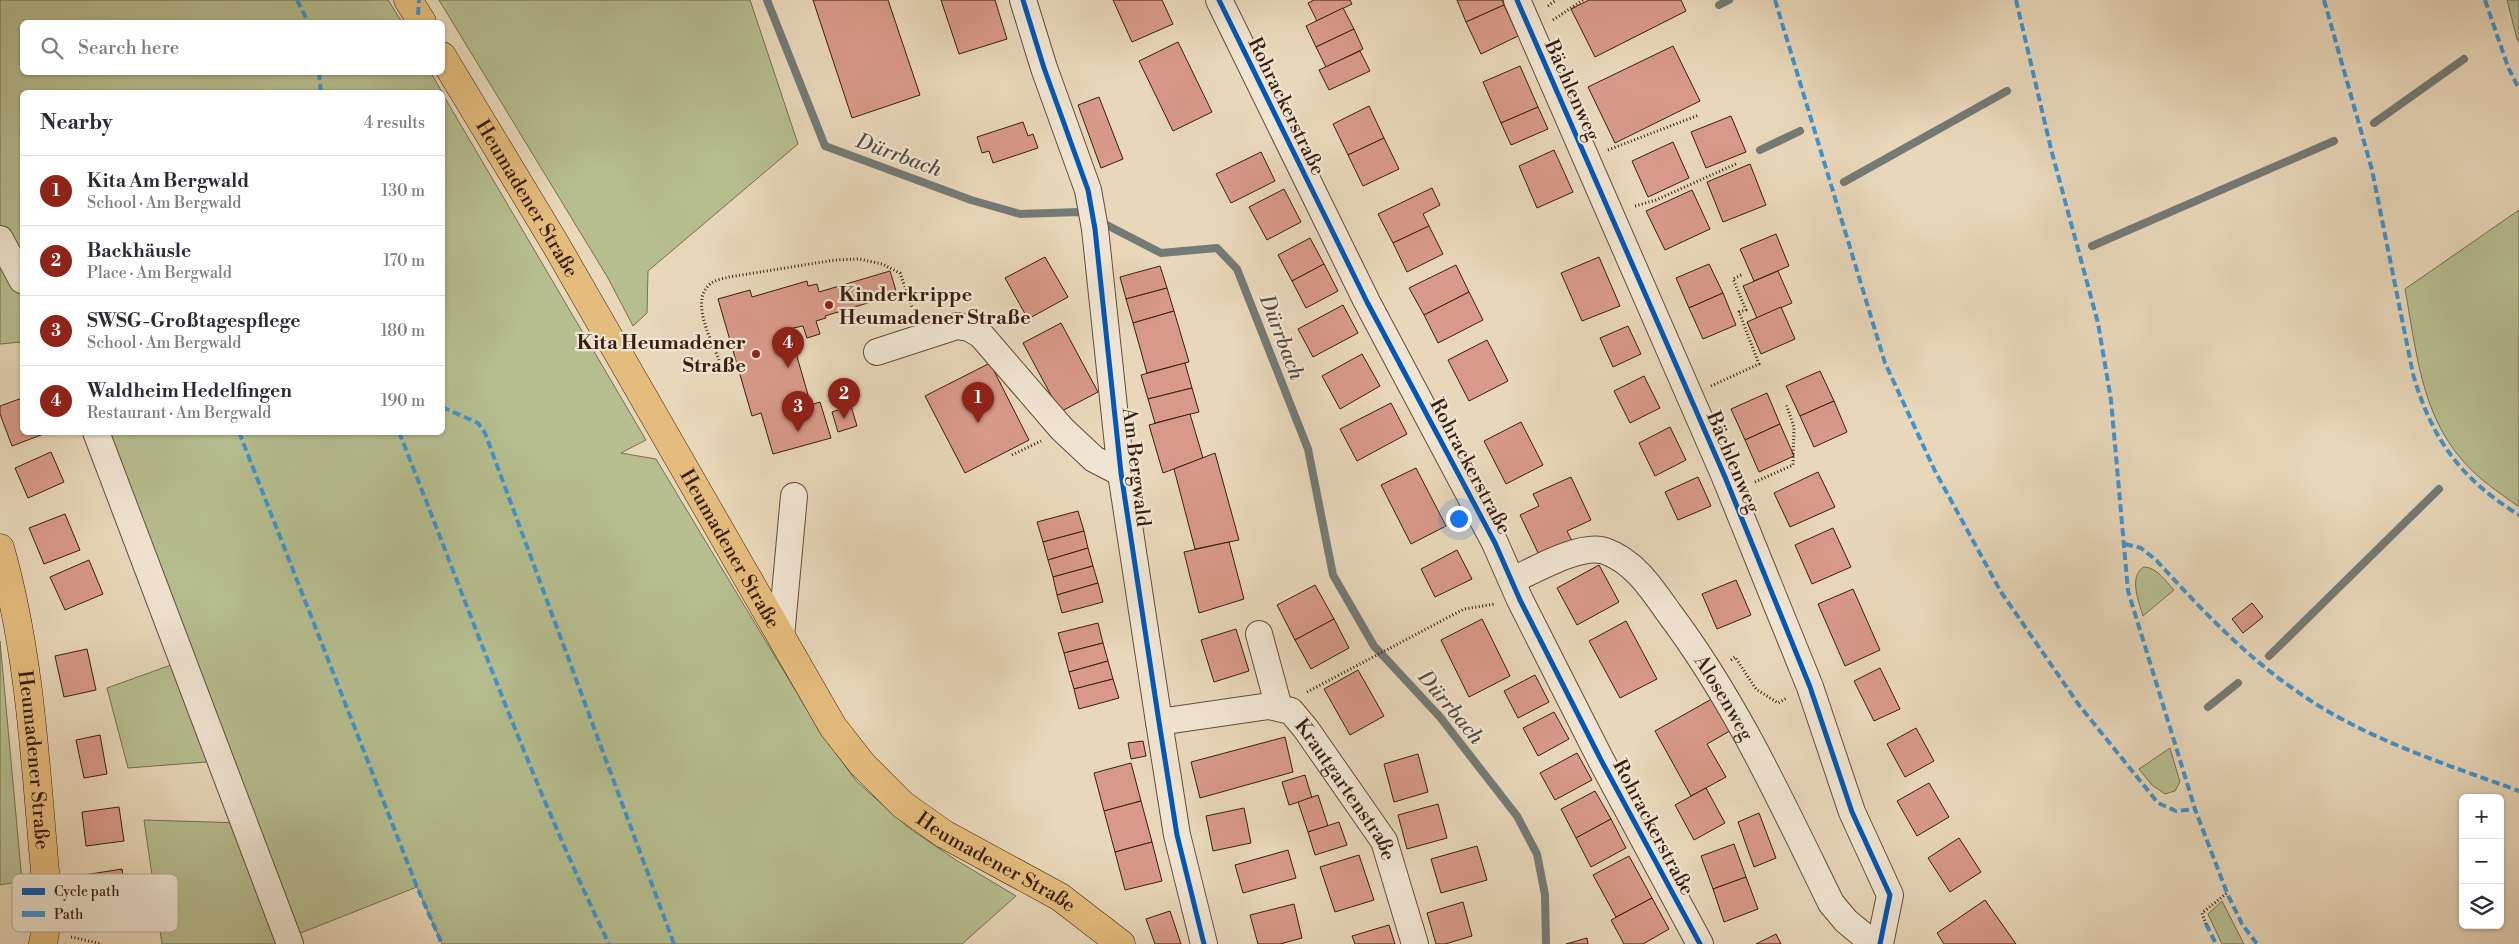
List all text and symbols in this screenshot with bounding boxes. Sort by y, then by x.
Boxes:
search box [20,20,445,75]
street label: Rohrackerstraße [1241,33,1330,180]
icon: search [38,34,66,62]
street label: Bächlenweg [1538,35,1605,146]
text: Search here [78,36,179,60]
text: Nearby [40,110,113,136]
text: 4 results [364,113,425,133]
street label: Heumadener Straße [469,115,583,283]
water label: Dürrbach [851,128,945,184]
text: Kita Am Bergwald [87,169,249,193]
text: 1 [52,181,60,201]
text: 130 m [381,181,425,201]
text: School · Am Bergwald [87,193,241,213]
text: Backhäusle [87,239,191,263]
text: 2 [51,251,61,271]
text: 170 m [383,251,425,271]
text: Place · Am Bergwald [87,263,232,283]
place label: Kinderkrippe Heumadener Straße [839,283,1031,331]
water label: Dürrbach [1253,290,1309,384]
marker: Kinderkrippe Heumadener Straße [823,299,835,311]
text: SWSG-Großtagespflege [87,309,300,333]
text: 3 [51,321,61,341]
text: 180 m [381,321,425,341]
pin: 4 [772,327,804,368]
place label: Kita Heumadener Straße [577,331,746,379]
text: School · Am Bergwald [87,333,241,353]
marker: Kita Heumadener Straße [750,348,762,360]
pin: 2 [828,378,860,419]
text: Waldheim Hedelfingen [87,379,292,403]
pin: 1 [962,382,994,423]
text: 4 [51,391,61,411]
text: 190 m [381,391,425,411]
pin: 3 [782,391,814,432]
street label: Rohrackerstraße [1423,394,1516,539]
text: Restaurant · Am Bergwald [87,403,271,423]
street label: Am Bergwald [1116,405,1155,529]
street label: Bächlenweg [1700,407,1765,518]
street label: Heumadener Straße [674,465,785,634]
your location [1446,506,1472,532]
street label: Alosenweg [1687,650,1759,746]
water label: Dürrbach [1411,664,1489,750]
street label: Heumadener Straße [11,669,54,851]
street label: Krautgartenstraße [1289,714,1400,864]
street label: Rohrackerstraße [1606,755,1699,900]
map controls [2459,794,2504,929]
button: + [2459,794,2504,839]
street label: Heumadener Straße [911,807,1080,919]
button: − [2459,839,2504,884]
legend [12,874,178,932]
text: Cycle path [54,883,120,901]
button: layers [2459,884,2504,929]
text: Path [54,906,84,924]

